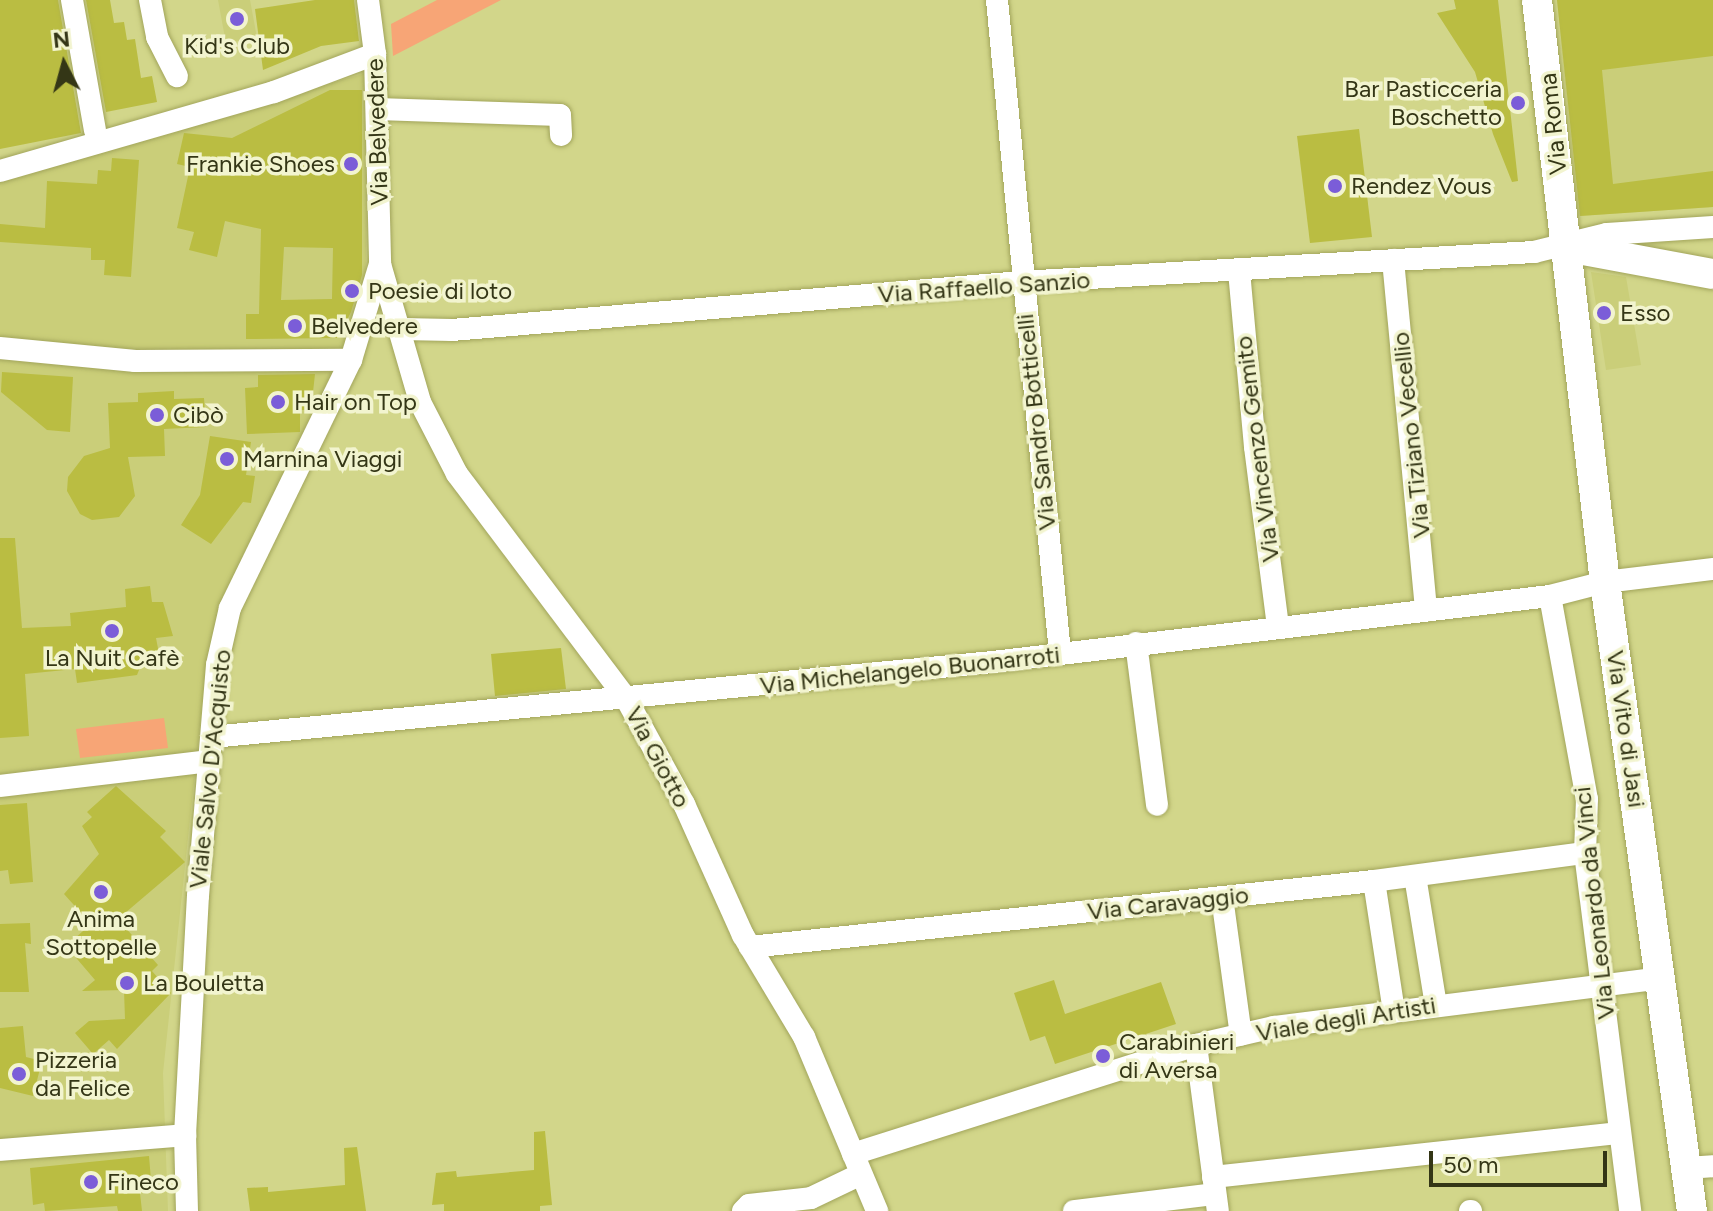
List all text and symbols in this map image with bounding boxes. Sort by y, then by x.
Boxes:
marker: Kid's Club [228,10,246,28]
north arrow [24,24,104,104]
text: N [52,25,71,54]
place label: Kid's Club [184,32,290,60]
street label: Via Belvedere [360,58,394,206]
street label: Via Roma [1533,72,1573,176]
place label: Bar Pasticceria Boschetto [1344,75,1502,131]
marker: Bar Pasticceria Boschetto [1509,94,1527,112]
place label: Frankie Shoes [186,150,335,178]
marker: Frankie Shoes [342,155,360,173]
place label: Rendez Vous [1351,172,1492,200]
marker: Rendez Vous [1326,177,1344,195]
street label: Via Raffaello Sanzio [877,265,1091,309]
place label: Poesie di loto [368,277,512,305]
marker: Poesie di loto [343,282,361,300]
place label: Esso [1620,299,1670,327]
marker: Esso [1595,304,1613,322]
place label: Belvedere [311,312,418,340]
street label: Via Sandro Botticelli [1010,312,1062,532]
marker: Belvedere [286,317,304,335]
street label: Via Tiziano Vecellio [1386,331,1436,539]
street label: Via Vincenzo Gemito [1229,334,1285,564]
place label: Hair on Top [294,388,417,416]
marker: Hair on Top [269,393,287,411]
place label: Cibò [173,401,224,429]
marker: Cibò [148,406,166,424]
place label: Marnina Viaggi [243,445,402,473]
marker: Marnina Viaggi [218,450,236,468]
marker: La Nuit Cafè [103,622,121,640]
street label: Via Michelangelo Buonarroti [759,640,1061,700]
place label: La Nuit Cafè [45,644,179,672]
street label: Viale Salvo D'Acquisto [183,648,237,890]
street label: Via Vito di Jasi [1601,649,1651,809]
street label: Via Giotto [619,702,697,812]
street label: Via Leonardo da Vinci [1567,785,1621,1021]
street label: Via Caravaggio [1086,880,1250,926]
marker: Anima Sottopelle [92,883,110,901]
place label: Anima Sottopelle [45,905,157,961]
place label: La Bouletta [143,969,264,997]
marker: La Bouletta [118,974,136,992]
street label: Viale degli Artisti [1254,991,1438,1047]
place label: Carabinieri di Aversa [1119,1028,1234,1084]
place label: Pizzeria da Felice [35,1046,130,1102]
marker: Carabinieri di Aversa [1094,1047,1112,1065]
marker: Pizzeria da Felice [10,1065,28,1083]
scale bar [1433,1135,1611,1185]
text: 50 m [1443,1150,1499,1179]
place label: Fineco [107,1168,179,1196]
marker: Fineco [82,1173,100,1191]

